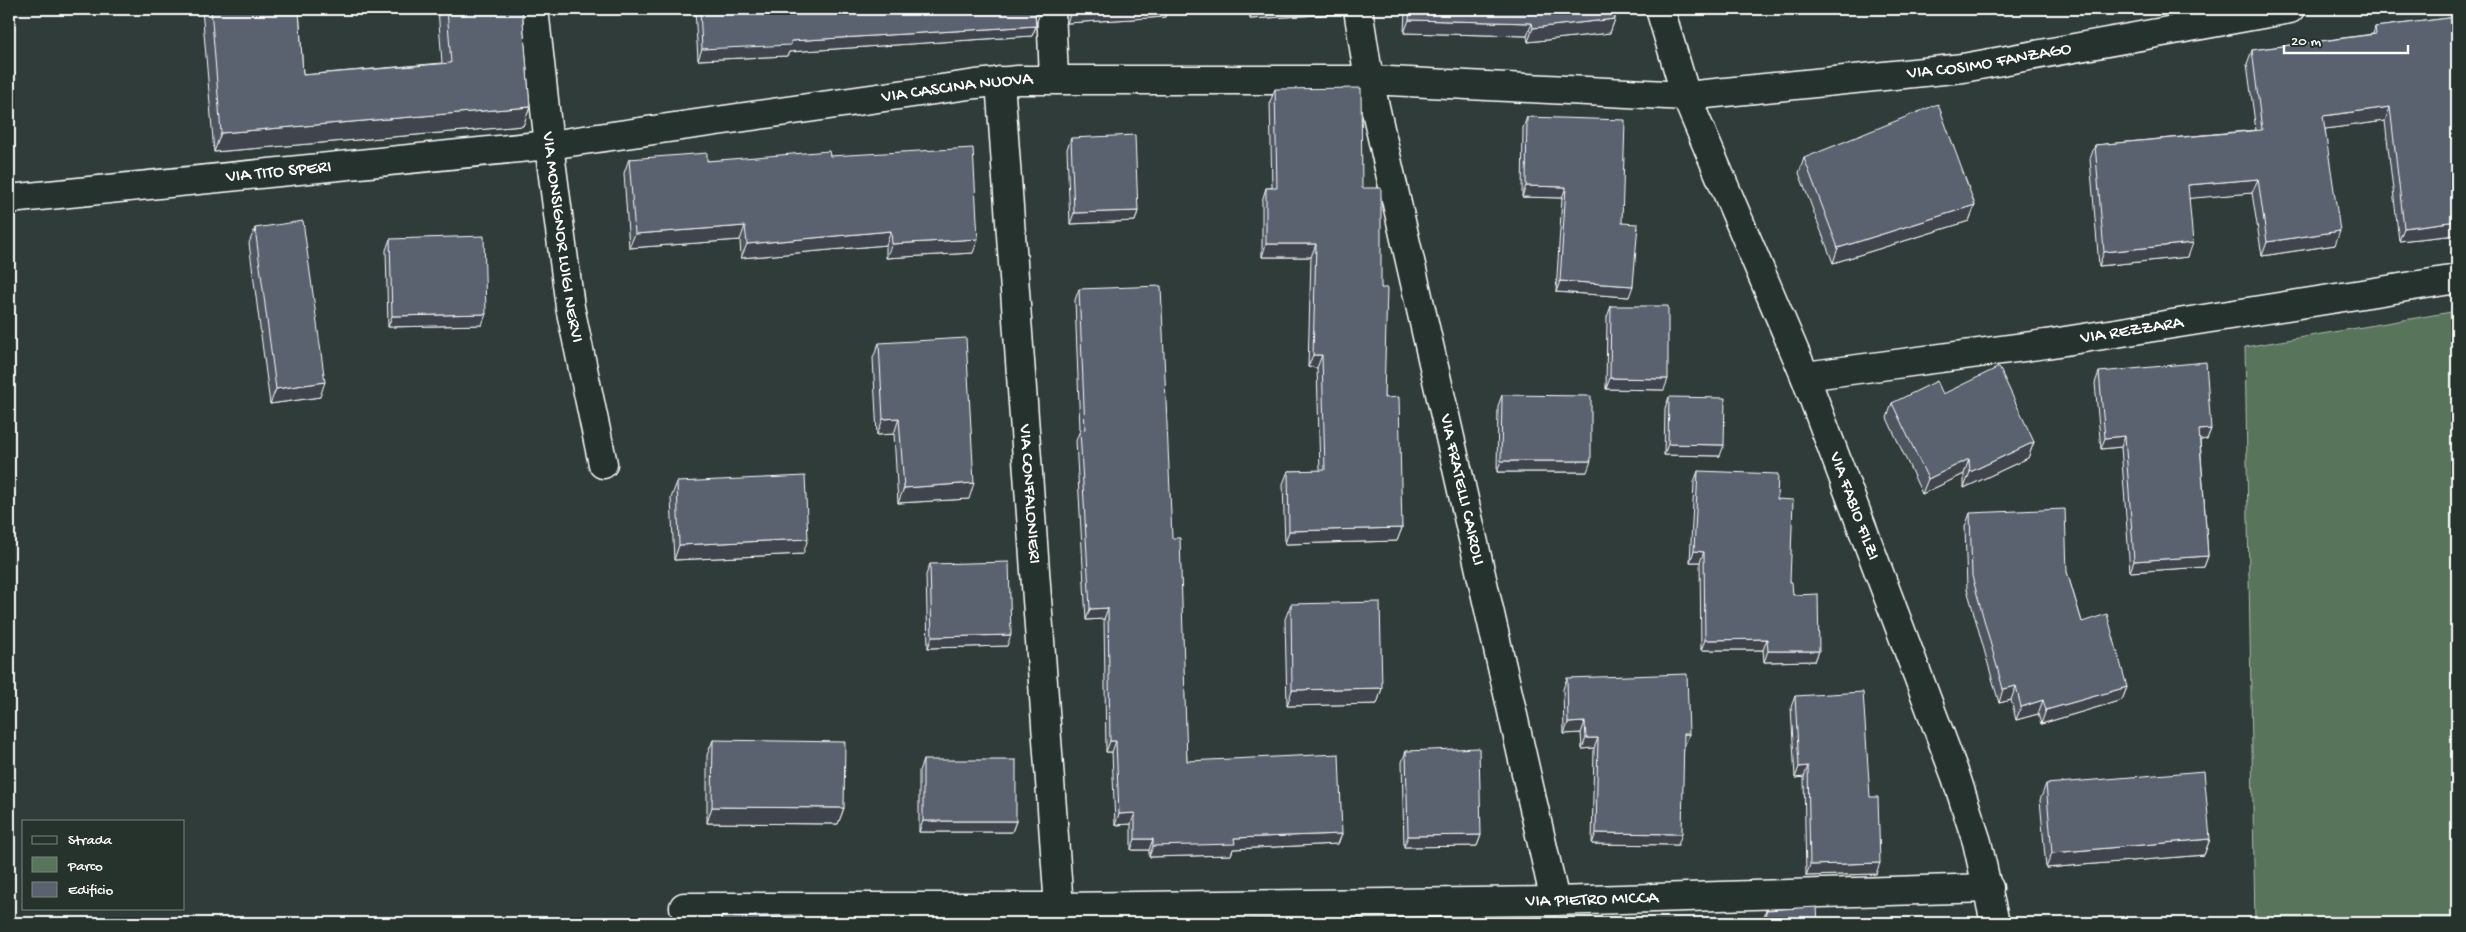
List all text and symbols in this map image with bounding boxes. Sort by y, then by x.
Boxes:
scale bar [2284,22,2407,54]
text: 20 m [2291,33,2321,51]
street label: VIA COSIMO FANZAGO [1905,38,2073,84]
street label: VIA CASCINA NUOVA [879,69,1034,108]
street label: VIA MONSIGNOR LUIGI NERVI [537,130,588,345]
street label: VIA TITO SPERI [224,156,332,188]
street label: VIA REZZARA [2078,312,2186,349]
street label: VIA FRATELLI CAIROLI [1434,411,1489,567]
street label: VIA CONFALONIERI [1014,422,1045,565]
street label: VIA FABIO FILZI [1824,448,1884,563]
legend [22,820,185,910]
text: Strada [68,832,113,850]
text: Parco [67,858,103,876]
text: Edificio [68,882,114,900]
street label: VIA PIETRO MICCA [1524,887,1660,912]

